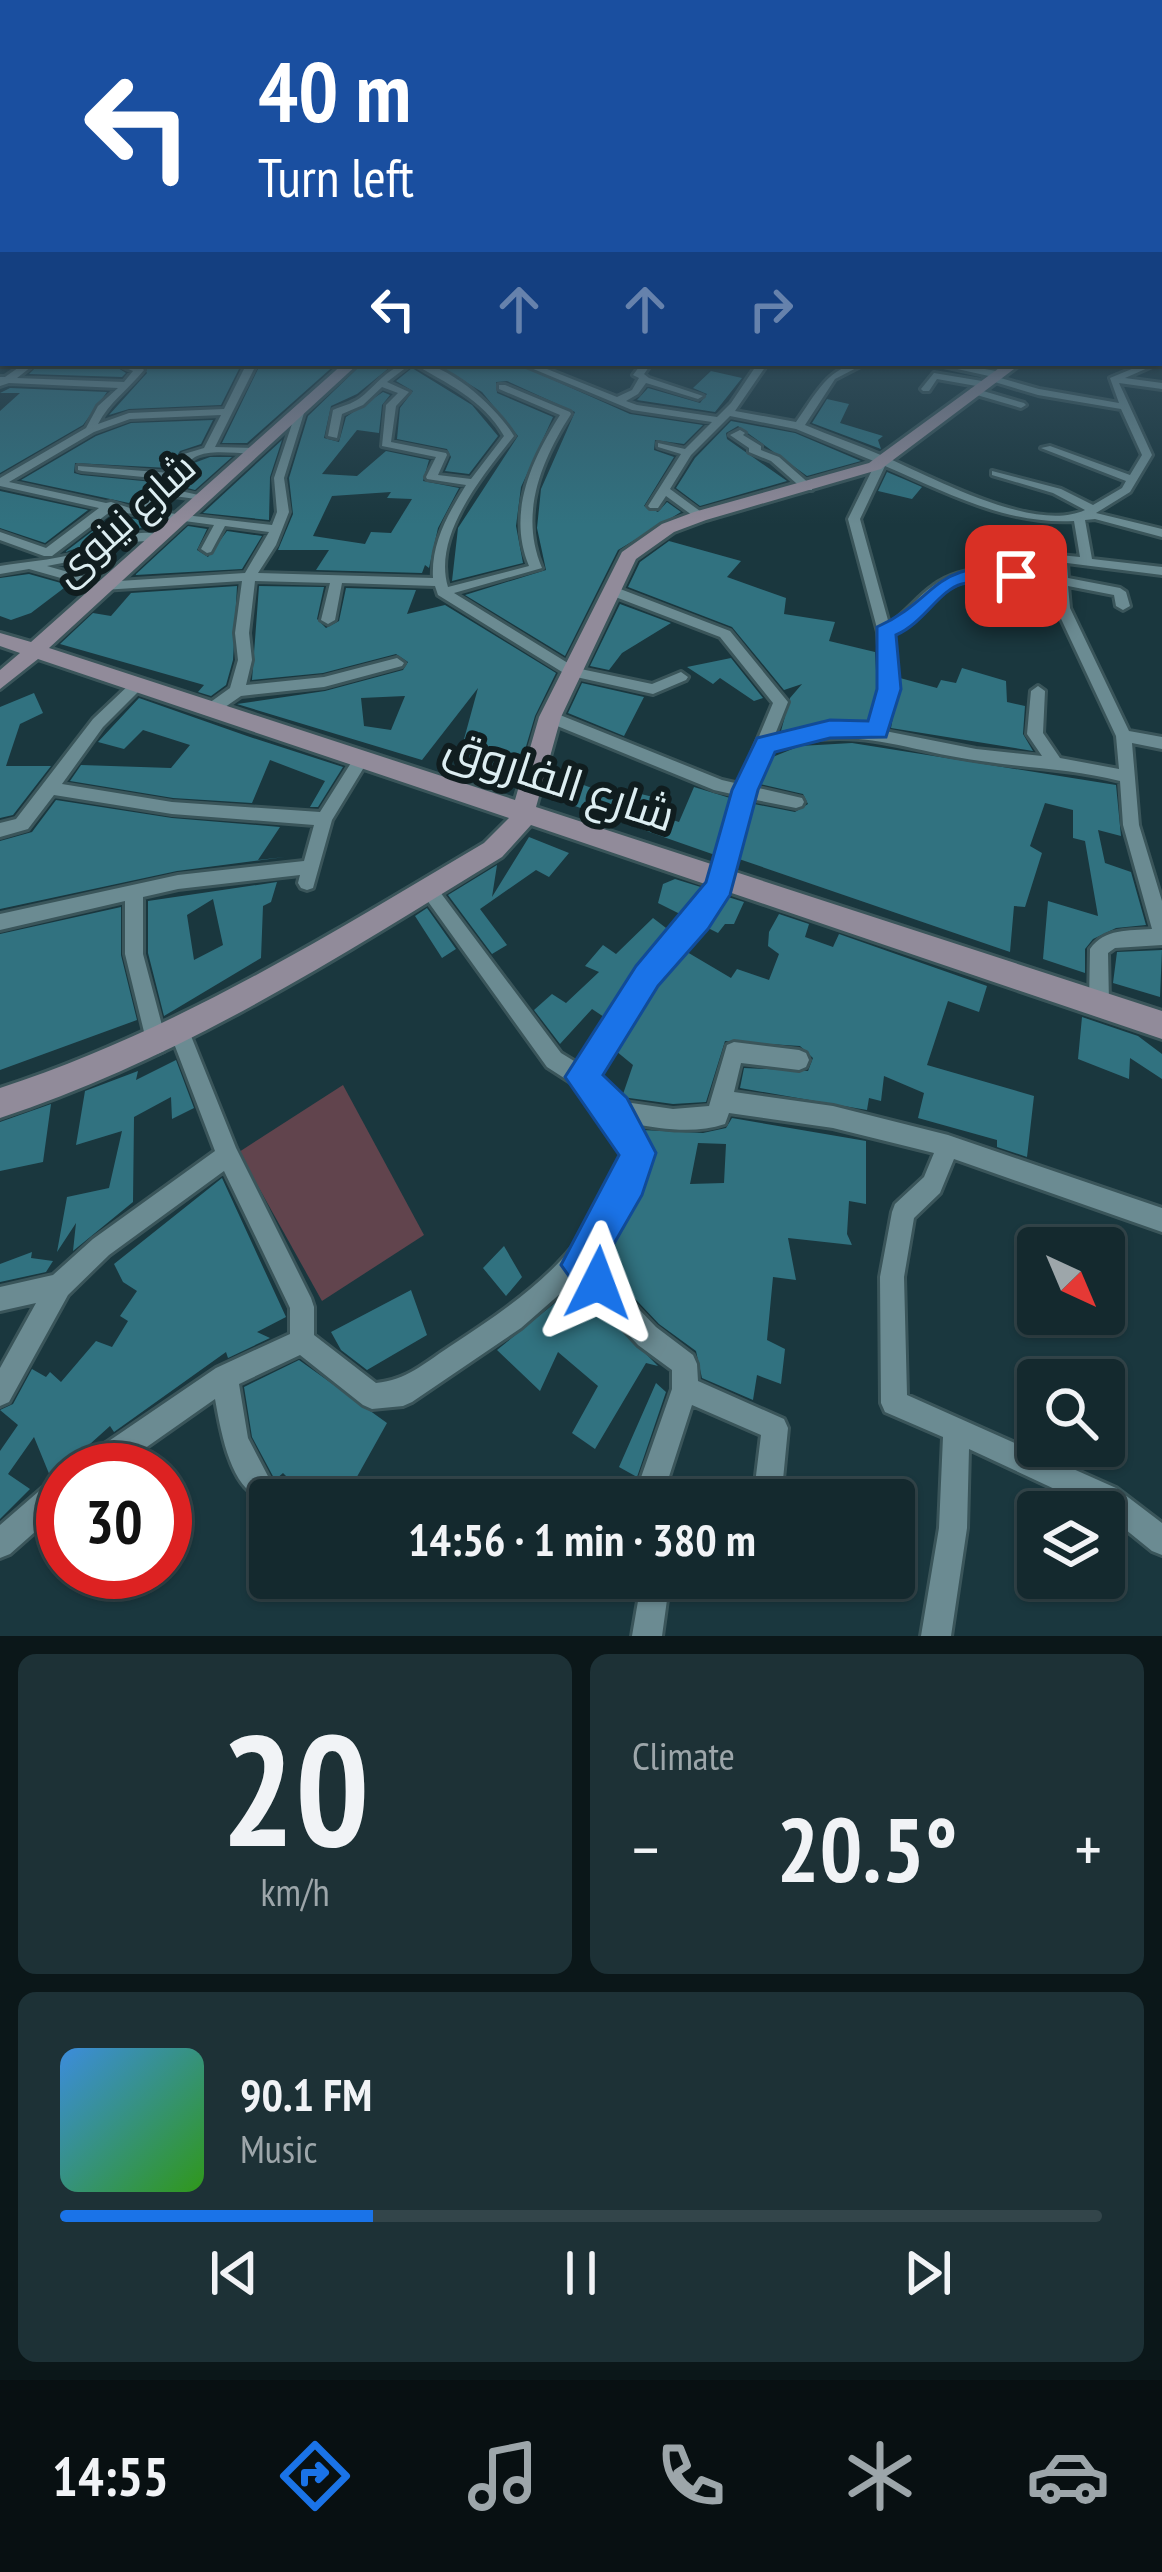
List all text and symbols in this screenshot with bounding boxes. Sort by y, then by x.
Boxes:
text: 40 m [258,36,411,145]
icon: left [60,48,216,204]
text: Turn left [258,142,414,212]
icon: left [360,276,426,342]
icon: ahead [486,276,552,342]
icon: ahead [612,276,678,342]
icon: right [738,276,804,342]
street label: شارع نينوى [42,441,207,597]
pin [965,525,1067,627]
icon: arrive [983,543,1049,609]
street label: شارع الفاروق [437,715,683,846]
position arrow [535,1220,661,1346]
north arrow [1017,1227,1125,1335]
map controls [1017,1227,1125,1599]
button: search [1017,1359,1125,1467]
speed limit sign: 30 [36,1443,192,1599]
button: layers [1017,1491,1125,1599]
text: 14:56 · 1 min · 380 m [408,1510,756,1568]
text: 20 [220,1687,370,1889]
text: Climate [632,1730,735,1781]
text: 20.5° [777,1790,957,1907]
text: − [632,1806,659,1891]
text: + [1075,1806,1102,1891]
text: km/h [260,1866,330,1917]
text: 90.1 FM [240,2065,372,2123]
text: Music [240,2123,317,2174]
icon: previous [201,2240,267,2306]
icon: pause [548,2240,614,2306]
icon: next [895,2240,961,2306]
icon: directions [273,2434,357,2518]
icon: music [461,2434,545,2518]
icon: phone [649,2434,733,2518]
icon: climate [838,2434,922,2518]
icon: car [1026,2434,1110,2518]
text: 14:55 [52,2441,169,2511]

